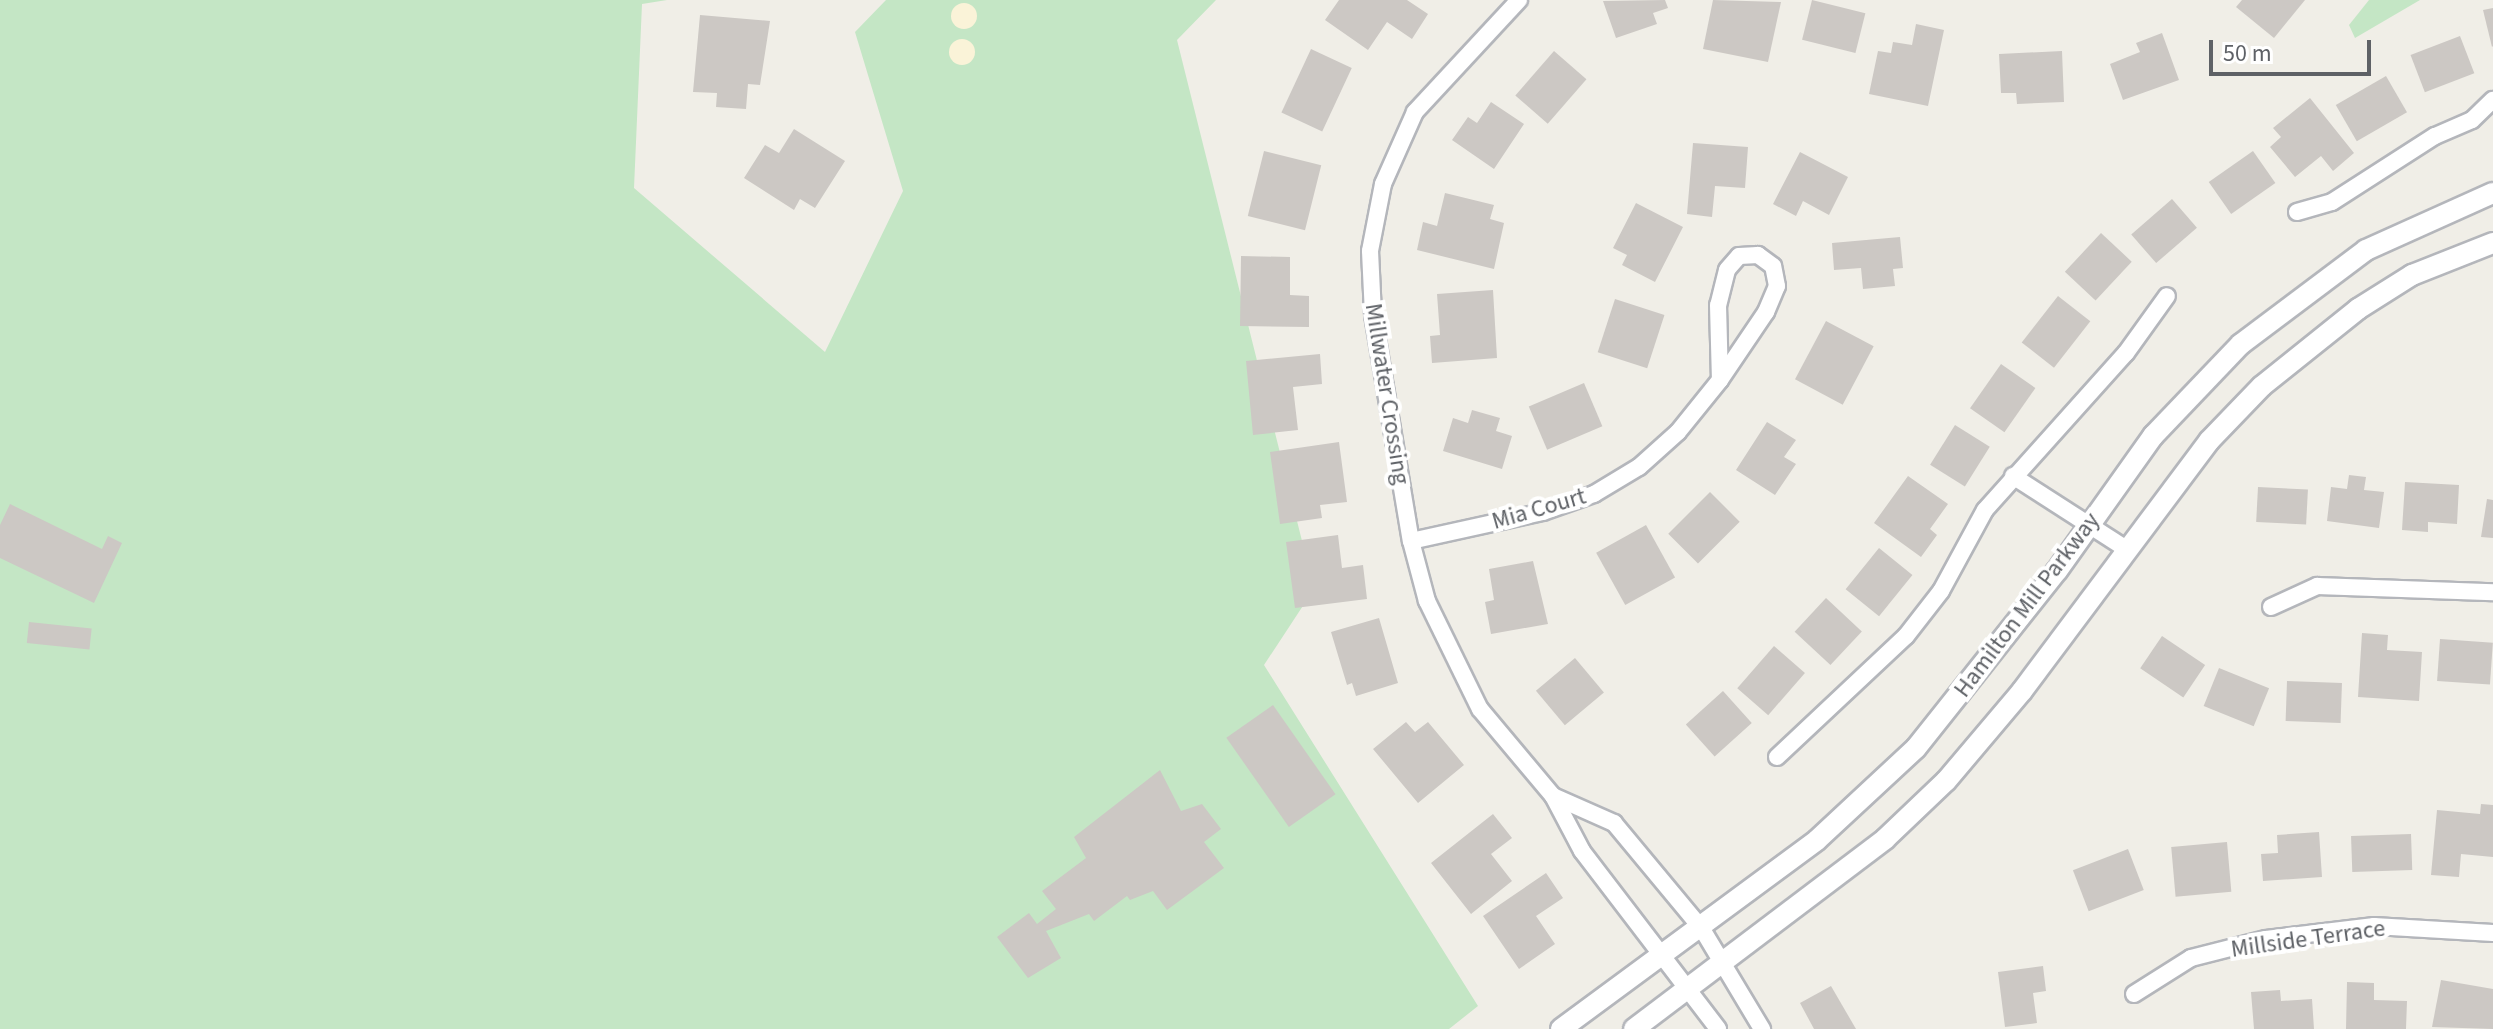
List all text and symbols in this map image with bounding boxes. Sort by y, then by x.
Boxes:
scale bar [2213,24,2375,74]
text: 50 m [2223,36,2272,71]
street label: Millwater Crossing [1358,301,1416,487]
street label: Mia Court [1489,482,1589,536]
street label: Hamilton Mill Parkway [1948,507,2106,703]
street label: Millside Terrace [2229,914,2387,964]

